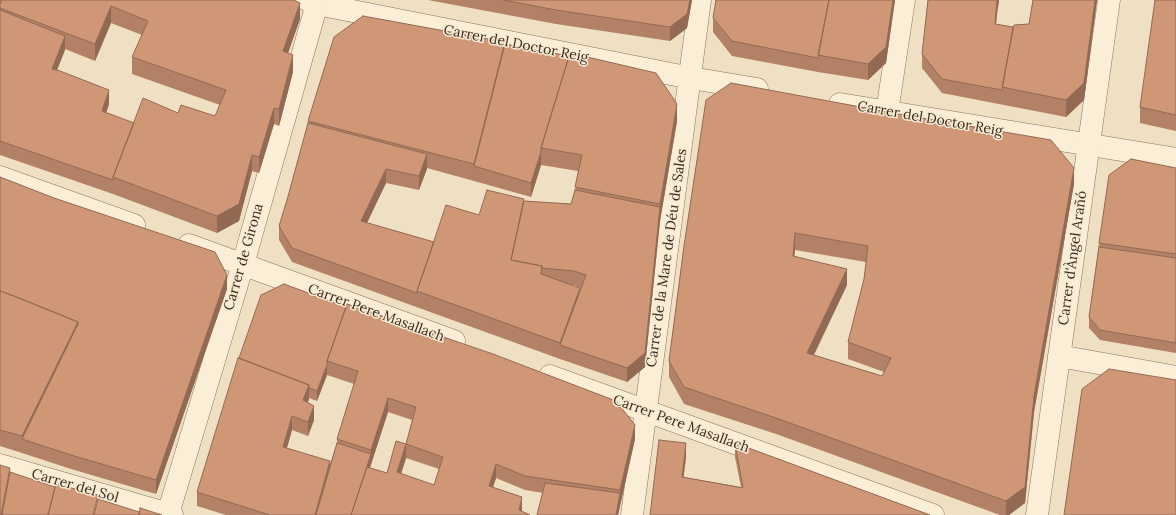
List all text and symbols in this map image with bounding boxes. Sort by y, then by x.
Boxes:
street label: Carrer del Doctor Reig [442,22,590,66]
street label: Carrer del Doctor Reig [856,98,1004,140]
street label: Carrer de la Mare de Déu de Sales [643,148,691,368]
street label: Carrer d'Àngel Arañó [1055,190,1091,326]
street label: Carrer de Girona [221,202,267,312]
street label: Carrer Pere Masallach [305,280,447,346]
street label: Carrer Pere Masallach [610,391,752,457]
street label: Carrer del Sol [30,466,120,506]

